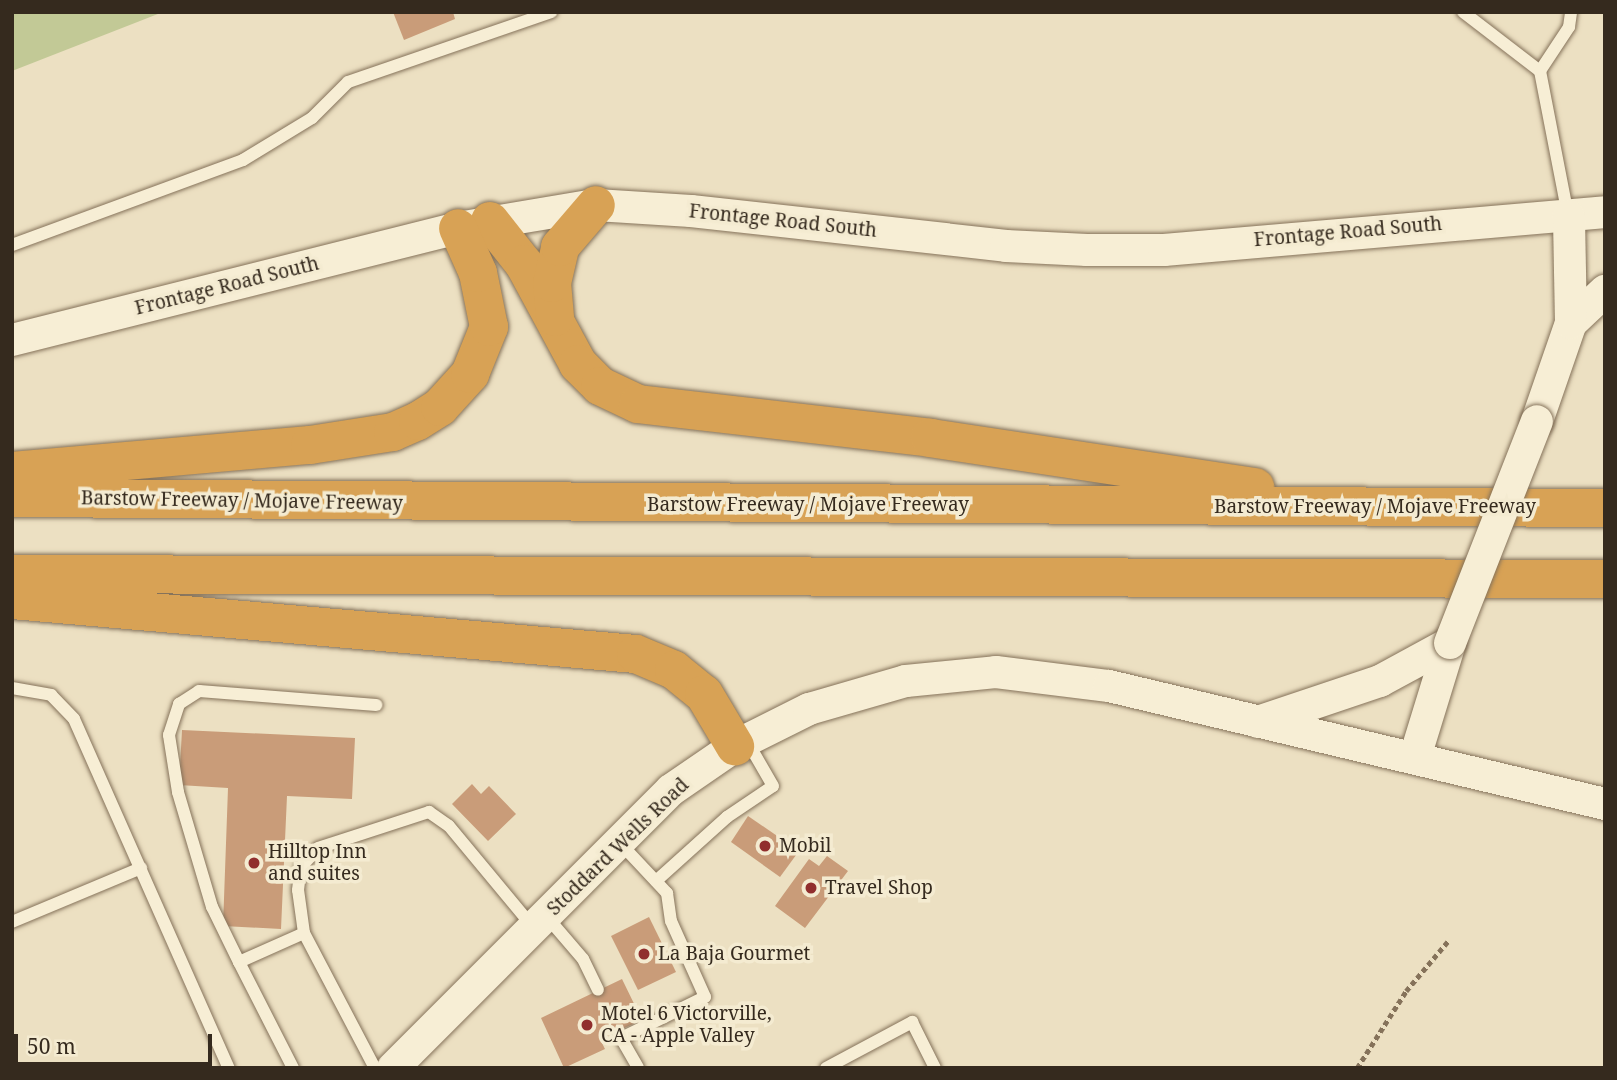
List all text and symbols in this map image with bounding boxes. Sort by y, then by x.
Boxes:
street label: Frontage Road South [688,200,878,242]
street label: Frontage Road South [1253,212,1443,252]
street label: Frontage Road South [133,252,321,320]
street label: Barstow Freeway / Mojave Freeway [81,487,403,515]
street label: Barstow Freeway / Mojave Freeway [647,494,969,516]
street label: Barstow Freeway / Mojave Freeway [1214,496,1536,518]
street label: Stoddard Wells Road [543,774,693,920]
place label: Mobil [779,835,831,857]
marker: Mobil [757,838,773,854]
place label: Hilltop Inn and suites [268,841,367,885]
marker: Hilltop Inn and suites [246,855,262,871]
place label: Travel Shop [825,877,933,899]
marker: Travel Shop [803,880,819,896]
place label: La Baja Gourmet [658,943,810,965]
marker: La Baja Gourmet [636,946,652,962]
place label: Motel 6 Victorville, CA - Apple Valley [601,1003,772,1047]
marker: Motel 6 Victorville, CA - Apple Valley [579,1017,595,1033]
scale bar [18,1020,215,1064]
text: 50 m [27,1032,76,1060]

